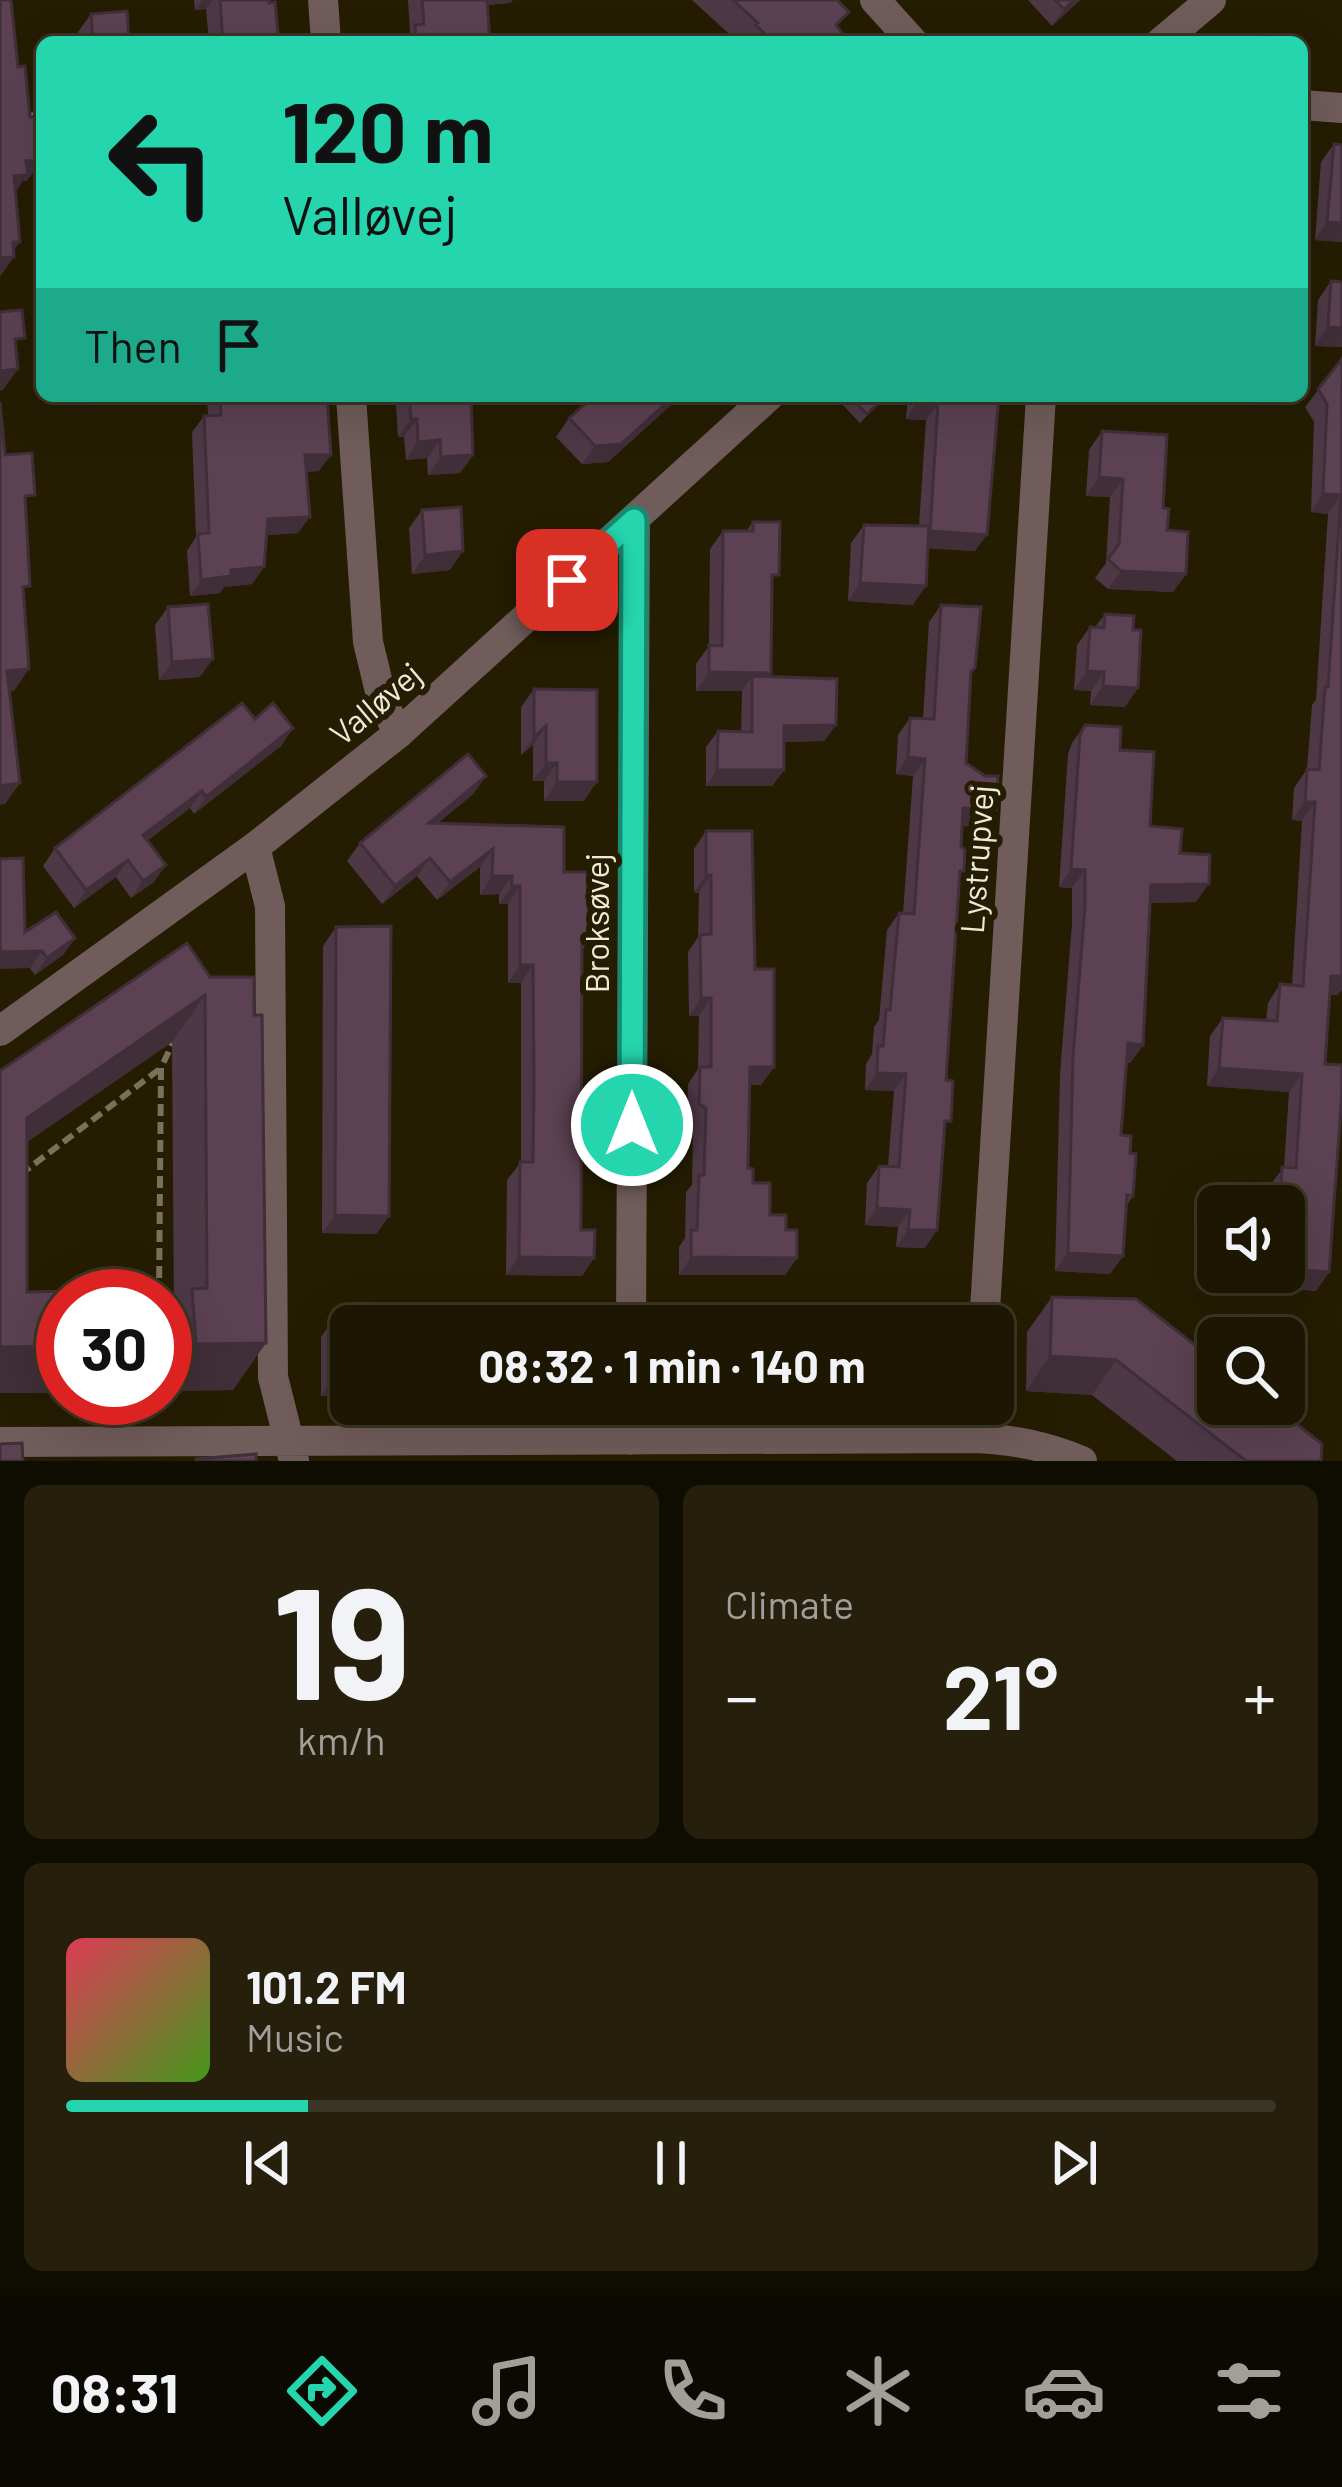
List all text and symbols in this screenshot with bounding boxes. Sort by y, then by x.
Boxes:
text: 120 m [282,79,494,180]
icon: left [84,84,240,240]
text: Valløvej [282,181,458,246]
icon: arrive [206,312,272,378]
text: Then [84,318,182,372]
pin [516,529,618,631]
icon: arrive [534,547,600,613]
street label: Valløvej [321,653,429,753]
street label: Lystrupvej [951,783,1001,935]
street label: Broksøvej [576,853,616,993]
position arrow [569,1062,695,1188]
map controls [1197,1185,1305,1425]
button: sound [1197,1185,1305,1293]
speed limit sign: 30 [36,1269,192,1425]
button: search [1197,1317,1305,1425]
text: 08:32 · 1 min · 140 m [478,1338,866,1392]
text: 19 [272,1544,411,1731]
text: Climate [725,1580,854,1627]
text: 21° [943,1640,1058,1748]
text: − [725,1655,758,1734]
text: + [1243,1655,1276,1734]
text: km/h [297,1716,386,1763]
text: 101.2 FM [246,1959,407,2013]
text: Music [246,2013,344,2060]
icon: previous [235,2130,301,2196]
icon: pause [638,2130,704,2196]
icon: next [1041,2130,1107,2196]
icon: directions [280,2349,364,2433]
icon: music [465,2349,549,2433]
icon: phone [651,2349,735,2433]
icon: climate [836,2349,920,2433]
icon: car [1022,2349,1106,2433]
icon: filters [1207,2349,1291,2433]
text: 08:31 [51,2359,178,2424]

